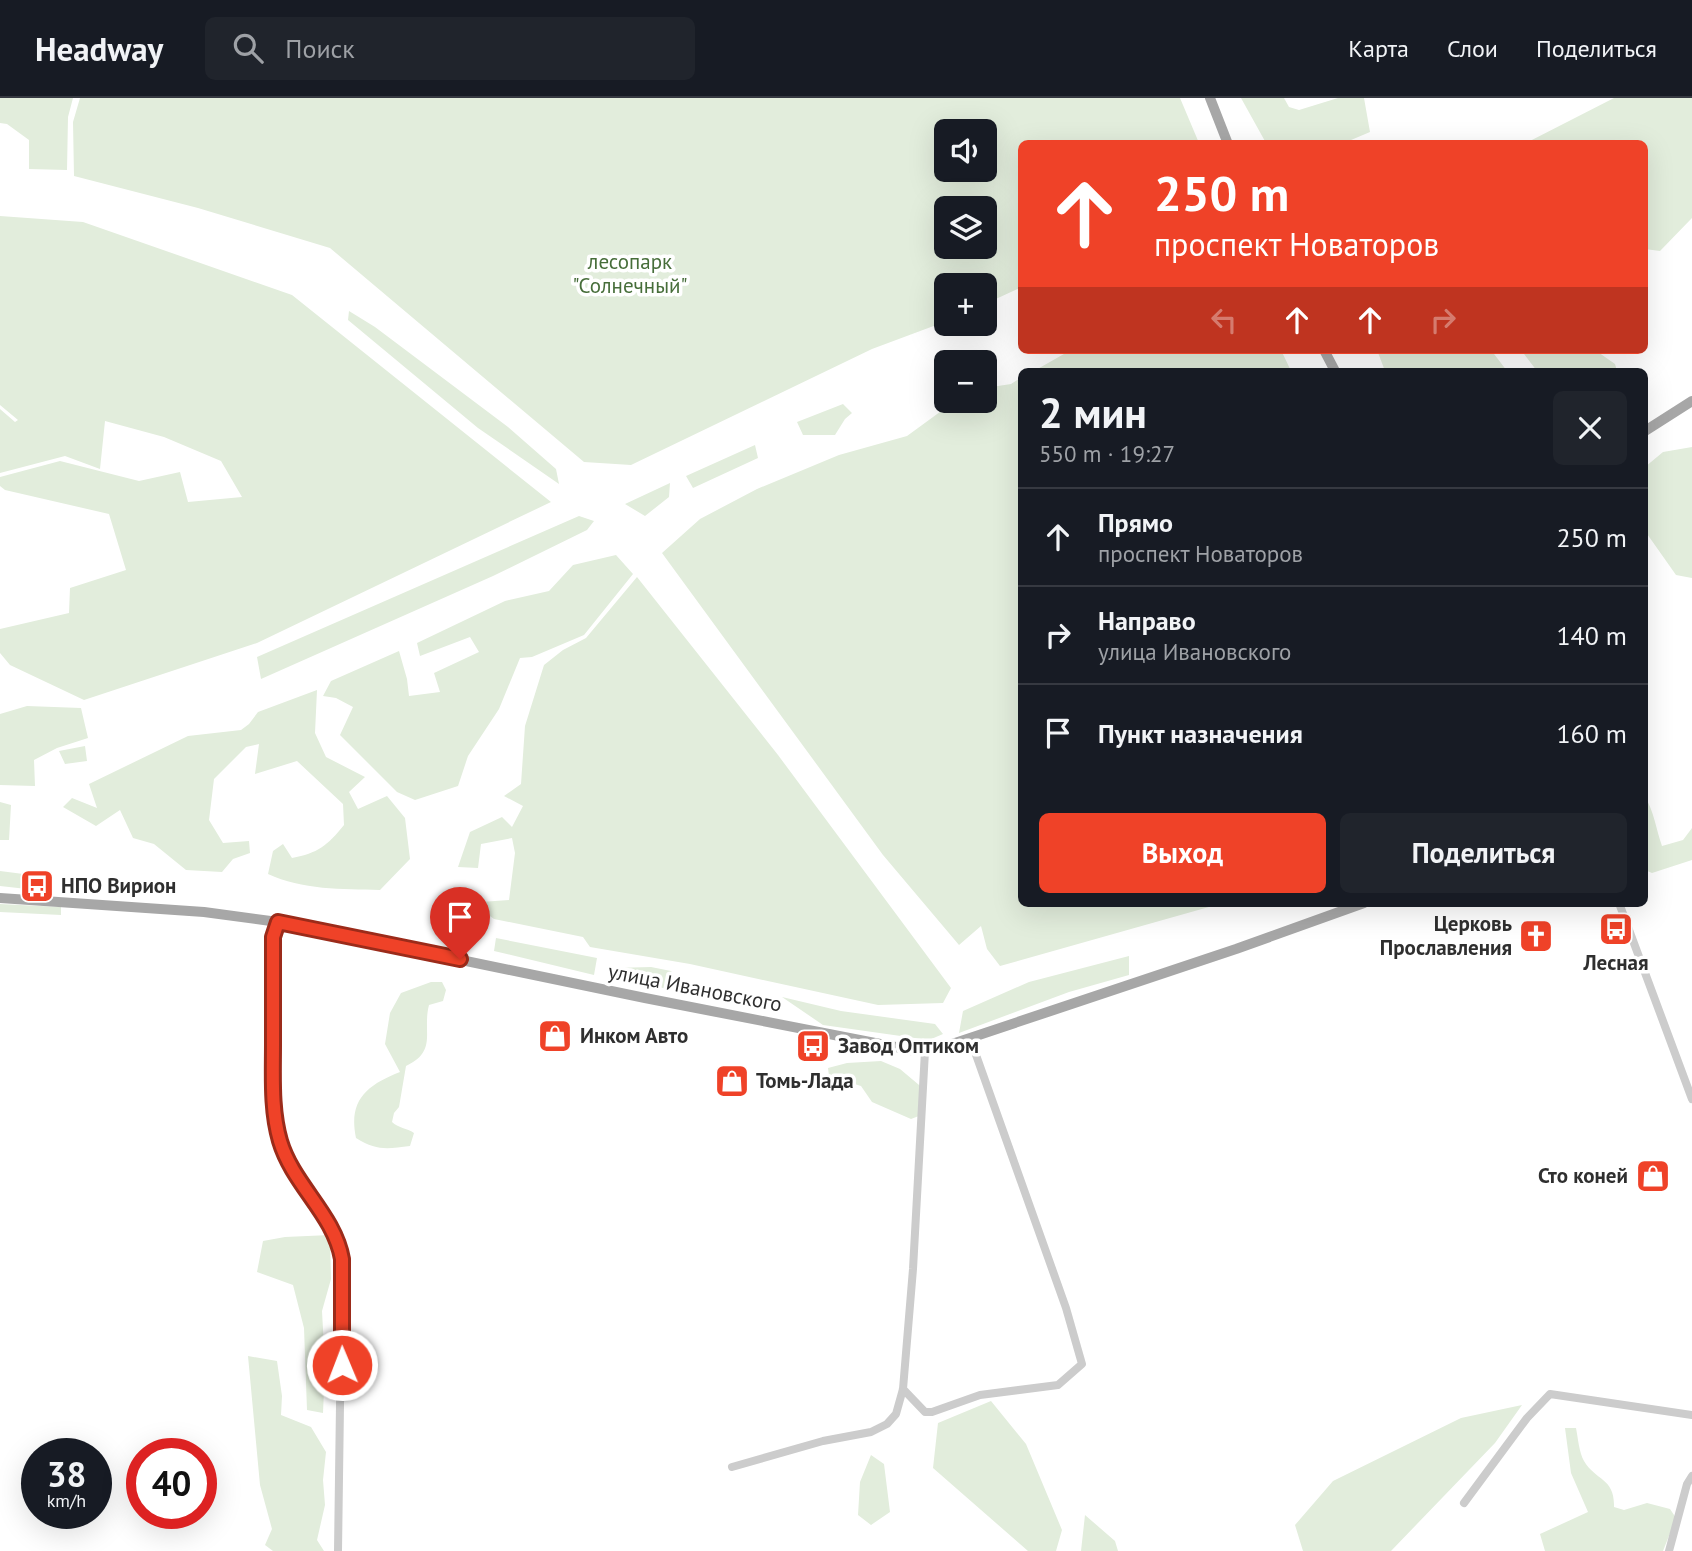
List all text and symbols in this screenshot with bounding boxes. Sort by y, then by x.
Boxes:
search box [205,17,695,80]
text: Headway [35,27,163,70]
icon: search [229,29,267,67]
text: Поиск [285,32,355,65]
text: Карта [1348,33,1409,64]
text: Слои [1447,33,1498,64]
text: Поделиться [1536,33,1657,64]
map controls [934,119,997,413]
button: sound [934,119,997,182]
text: 250 m [1154,161,1289,225]
icon: ahead [1039,168,1130,259]
button: layers [934,196,997,259]
text: проспект Новаторов [1154,223,1439,265]
park label: лесопарк "Солнечный" [572,248,688,299]
button: + [934,273,997,336]
icon: left [1205,301,1243,339]
icon: ahead [1278,301,1316,339]
icon: ahead [1351,301,1389,339]
icon: right [1424,301,1462,339]
button: − [934,350,997,413]
text: 2 мин [1039,385,1147,440]
button: close [1553,391,1627,465]
text: 550 m · 19:27 [1039,439,1175,468]
text: Прямо [1098,506,1173,539]
icon: ahead [1039,518,1077,556]
text: 250 m [1556,521,1627,554]
text: проспект Новаторов [1098,539,1303,568]
text: Направо [1098,604,1196,637]
icon: right [1039,616,1077,654]
text: 140 m [1556,619,1627,652]
text: улица Ивановского [1098,637,1291,666]
icon: arrive [1039,714,1077,752]
text: Пункт назначения [1098,717,1303,750]
text: 160 m [1556,717,1627,750]
button: Выход [1039,813,1326,893]
button: Поделиться [1340,813,1627,893]
bus stop icon: НПО Вирион [18,867,56,905]
place label: НПО Вирион [61,872,176,899]
pin [430,887,490,959]
icon: arrive [441,898,479,936]
place label: Церковь Прославления [1380,910,1512,961]
bus stop icon: Лесная [1597,910,1635,948]
church icon: Церковь Прославления [1517,917,1555,955]
place label: Лесная [1583,949,1649,976]
street label: улица Ивановского [606,957,784,1018]
shop icon: Инком Авто [536,1017,574,1055]
place label: Инком Авто [580,1022,688,1049]
bus stop icon: Завод Оптиком [794,1027,832,1065]
place label: Завод Оптиком [838,1032,979,1059]
shop icon: Томь-Лада [713,1062,751,1100]
place label: Томь-Лада [756,1067,854,1094]
shop icon: Сто коней [1634,1157,1672,1195]
place label: Сто коней [1538,1162,1628,1189]
position arrow [305,1328,379,1402]
speed limit sign: 40 [126,1438,217,1529]
text: 38 [47,1451,86,1497]
text: km/h [47,1489,86,1512]

